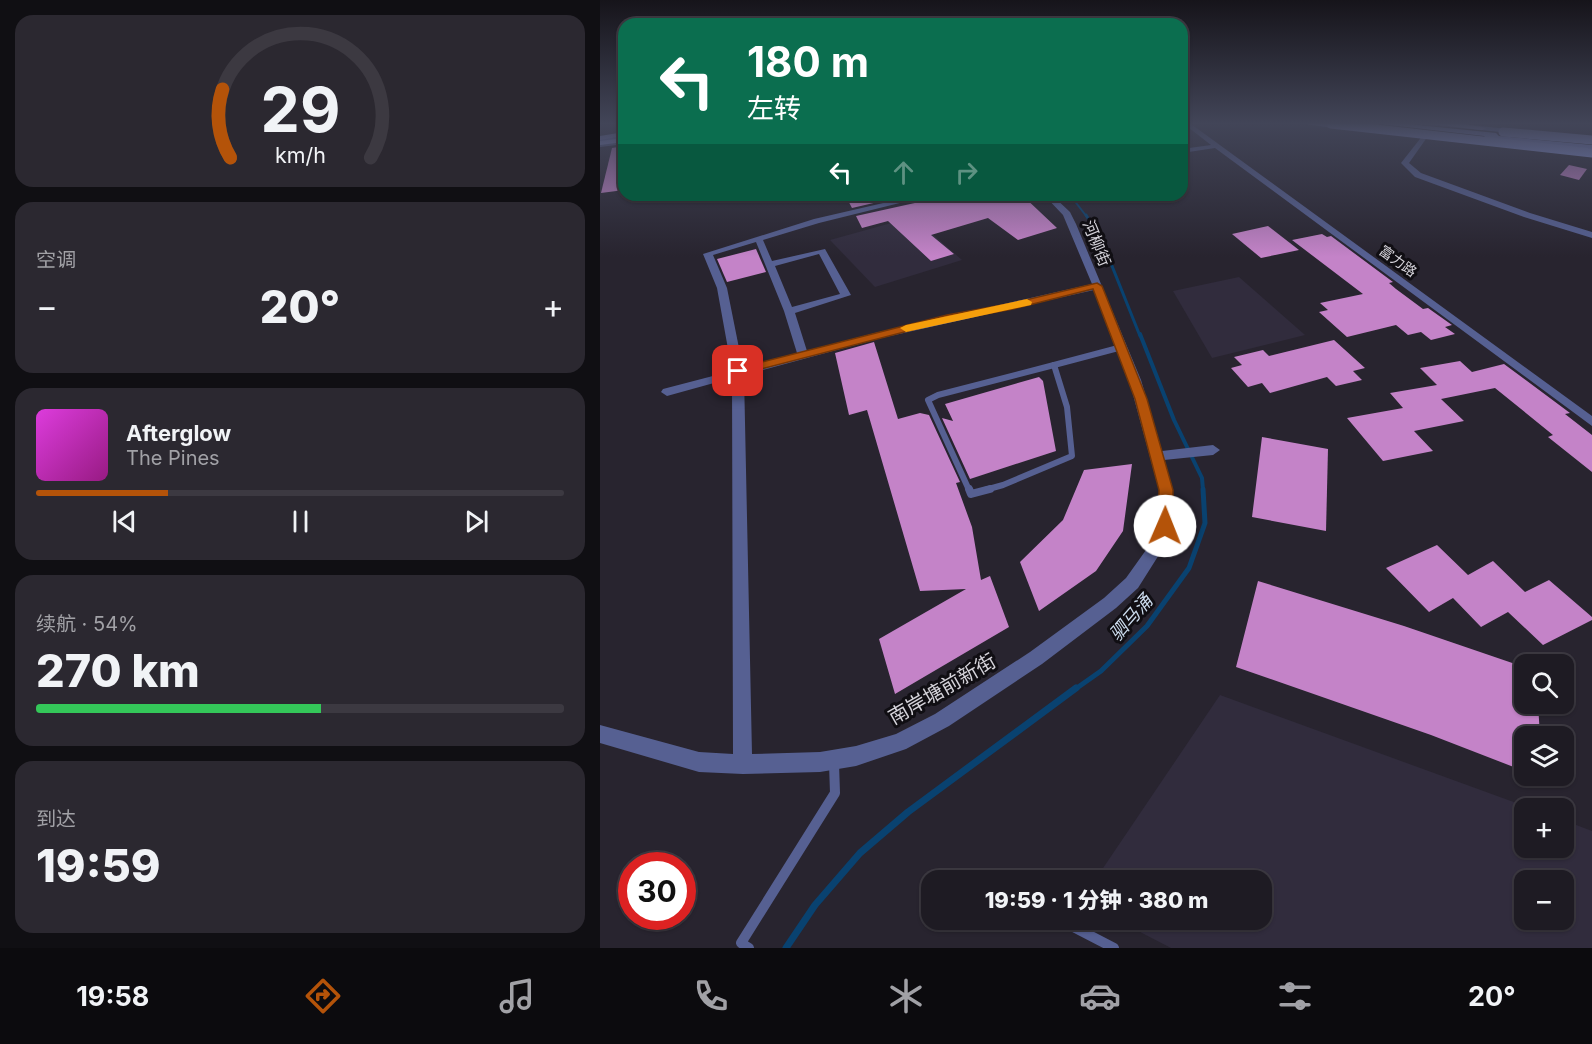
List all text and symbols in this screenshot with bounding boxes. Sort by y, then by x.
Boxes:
text: 180 m [747,36,869,87]
icon: left [648,42,726,120]
text: 29 [260,72,340,147]
text: 左转 [747,92,801,125]
text: km/h [275,142,325,168]
icon: left [824,156,857,189]
icon: ahead [887,156,920,189]
icon: right [950,156,983,189]
street label: 河柳街 [1079,217,1115,269]
street label: 富力路 [1376,241,1420,280]
text: 空调 [36,248,76,272]
text: 20° [260,279,340,334]
text: − [36,286,58,326]
text: + [542,286,564,326]
pin [712,345,763,396]
icon: arrive [721,354,754,387]
text: Afterglow [126,420,231,446]
text: The Pines [126,446,220,470]
position arrow [1133,494,1197,558]
icon: previous [108,505,141,538]
icon: pause [284,505,317,538]
icon: next [460,505,493,538]
water label: 驷马涌 [1105,589,1158,645]
text: 续航 · 54% [36,612,138,636]
text: 270 km [36,643,200,698]
street label: 南岸塘前新街 [884,649,1000,729]
map controls [1514,654,1574,930]
button: search [1514,654,1574,714]
button: layers [1514,726,1574,786]
button: + [1514,798,1574,858]
text: 到达 [36,807,76,831]
text: 19:59 [36,838,161,893]
speed limit sign: 30 [618,852,696,930]
button: − [1514,870,1574,930]
text: 19:59 · 1 分钟 · 380 m [985,887,1208,913]
icon: directions [302,975,344,1017]
icon: music [496,975,538,1017]
icon: phone [690,975,732,1017]
icon: climate [885,975,927,1017]
icon: car [1079,975,1121,1017]
icon: filters [1274,975,1316,1017]
text: 19:58 [76,980,149,1013]
text: 20° [1468,980,1516,1013]

